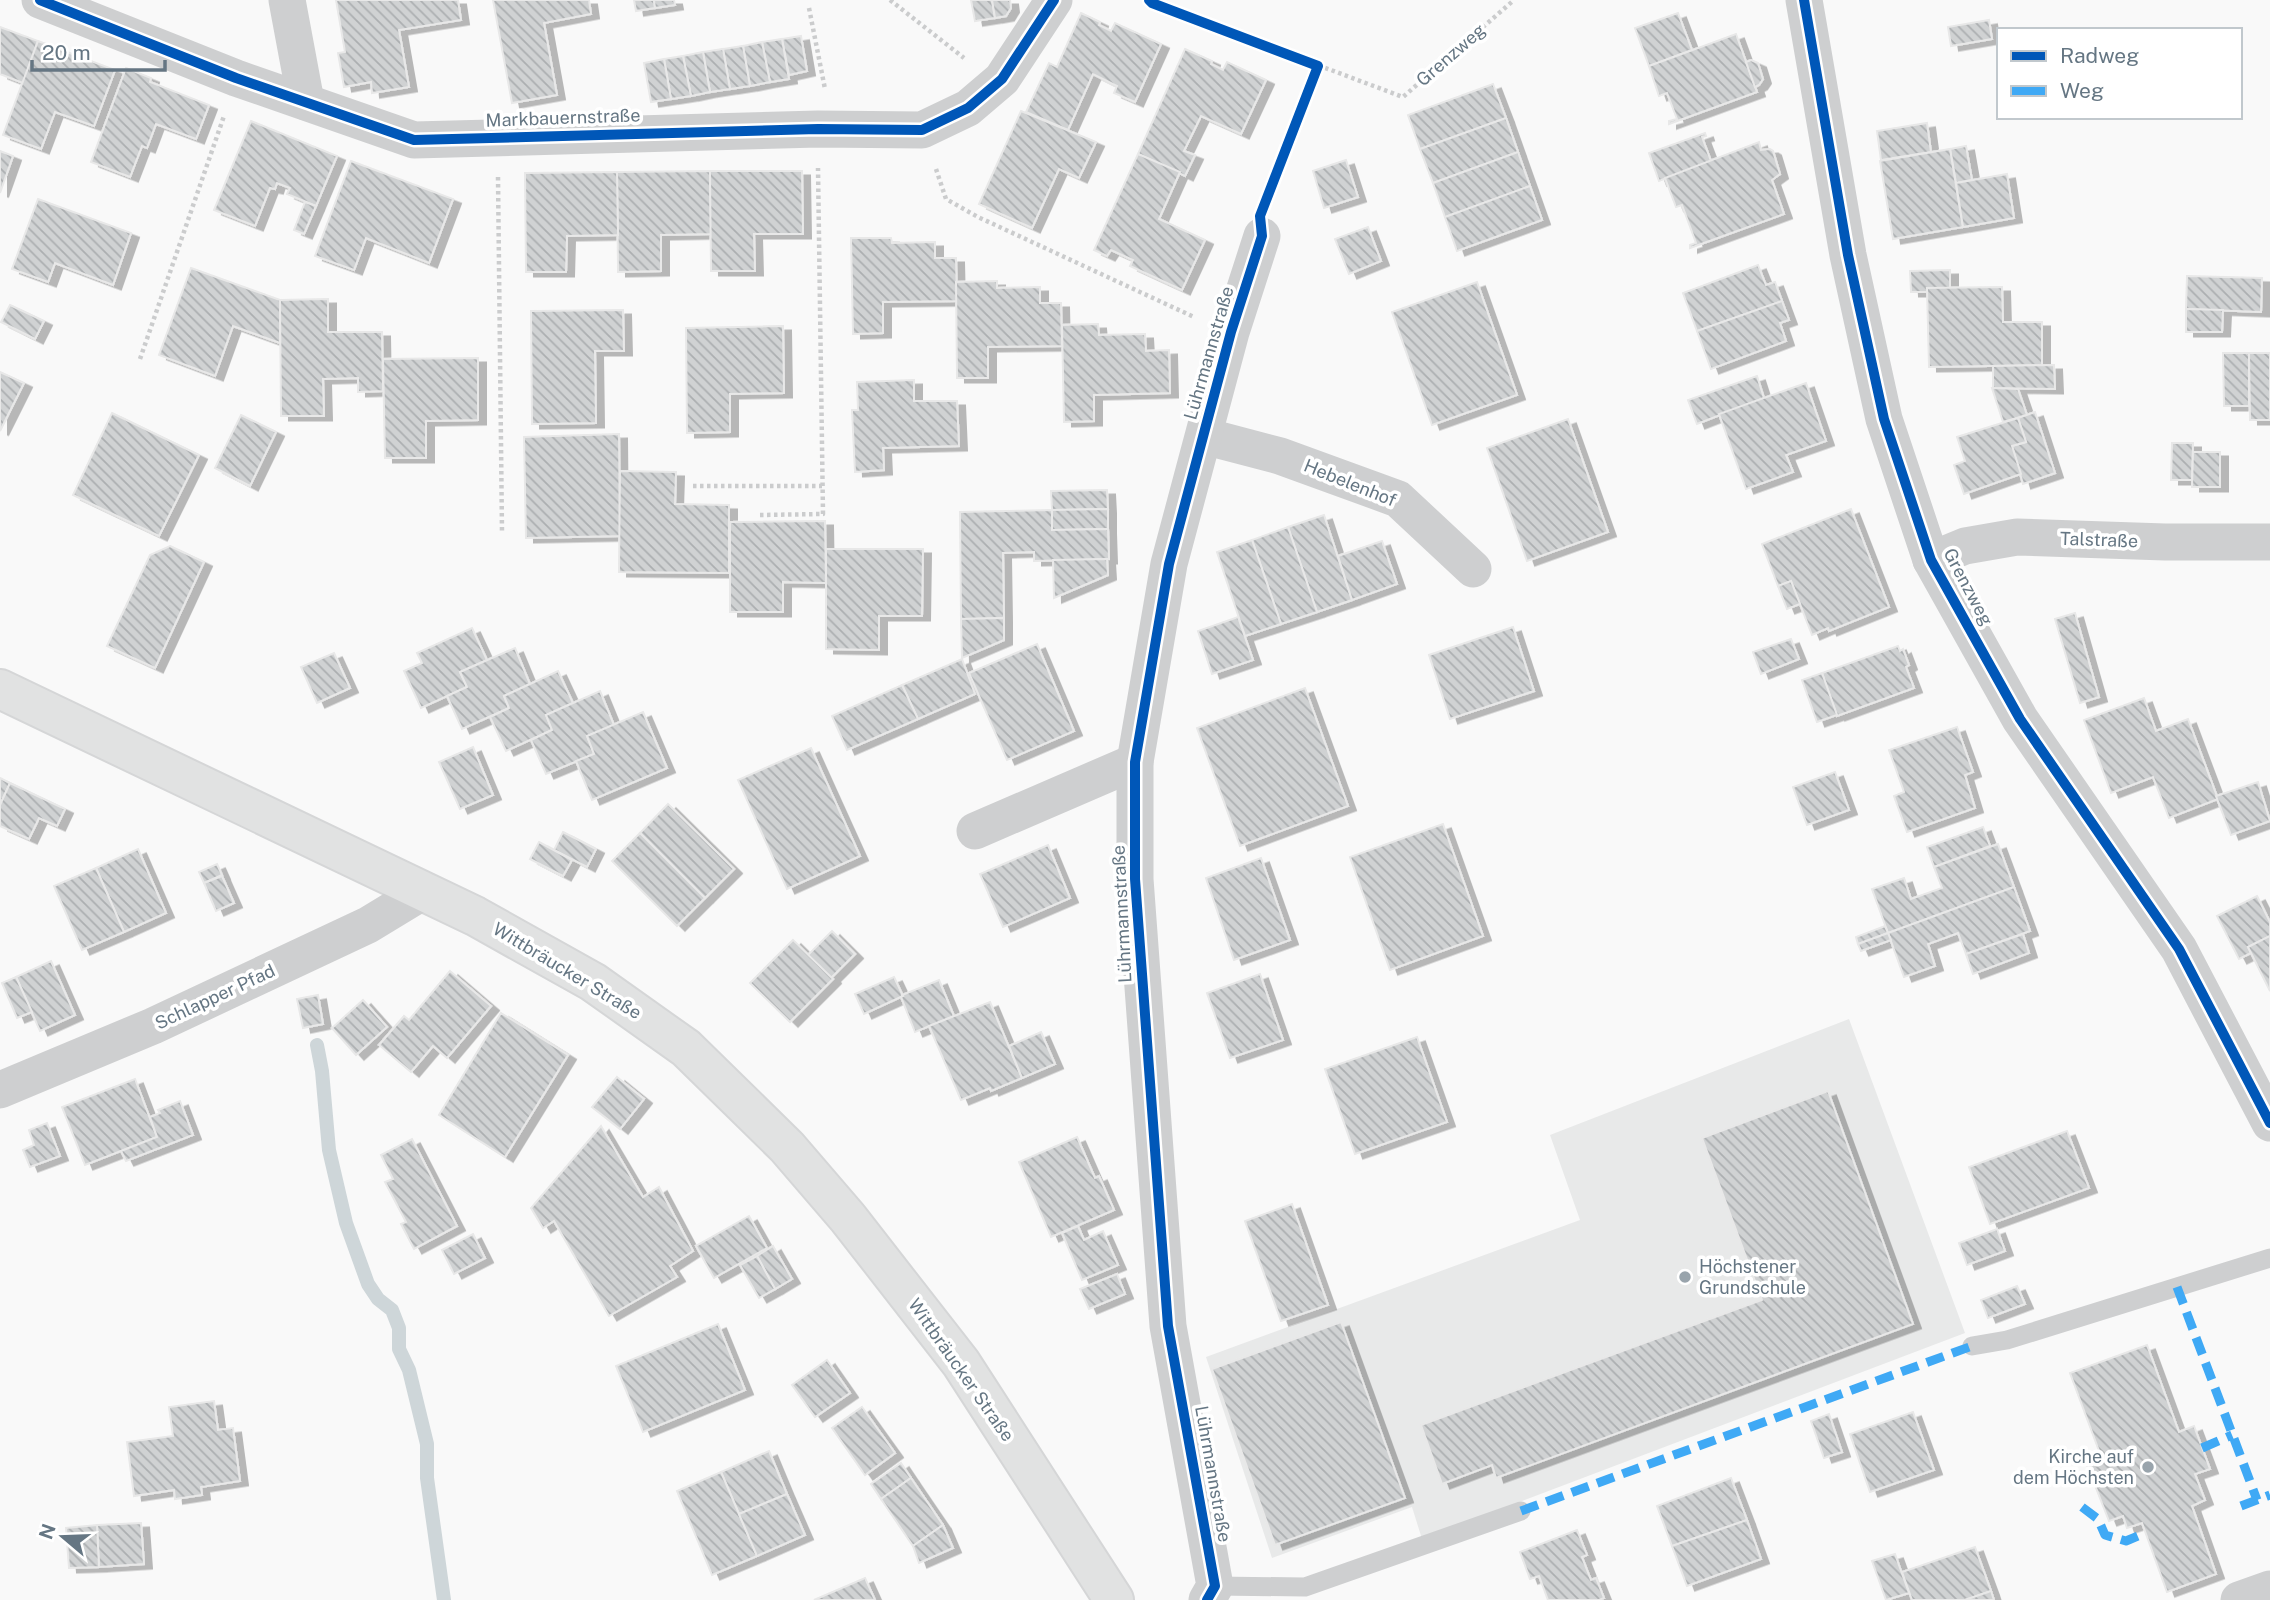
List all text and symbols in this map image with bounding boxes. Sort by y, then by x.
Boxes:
street label: Grenzweg [1412,19,1489,90]
scale bar [32,28,164,72]
legend [1997,28,2242,119]
text: 20 m [42,40,91,65]
text: Radweg [2060,43,2139,68]
text: Weg [2060,78,2104,103]
street label: Markbauernstraße [485,104,641,131]
street label: Lührmannstraße [1179,284,1238,422]
street label: Hebelenhof [1301,454,1399,511]
street label: Talstraße [2060,528,2138,551]
street label: Grenzweg [1939,545,1998,629]
street label: Lührmannstraße [1107,845,1136,983]
street label: Wittbräucker Straße [489,918,645,1023]
street label: Schlapper Pfad [151,960,278,1034]
place label: Höchstener Grundschule [1699,1256,1806,1298]
marker: Höchstener Grundschule [1677,1269,1693,1285]
street label: Wittbräucker Straße [904,1294,1019,1445]
street label: Lührmannstraße [1191,1404,1236,1544]
place label: Kirche auf dem Höchsten [2013,1446,2134,1488]
marker: Kirche auf dem Höchsten [2140,1459,2156,1475]
north arrow [28,1502,98,1572]
text: N [34,1521,60,1542]

